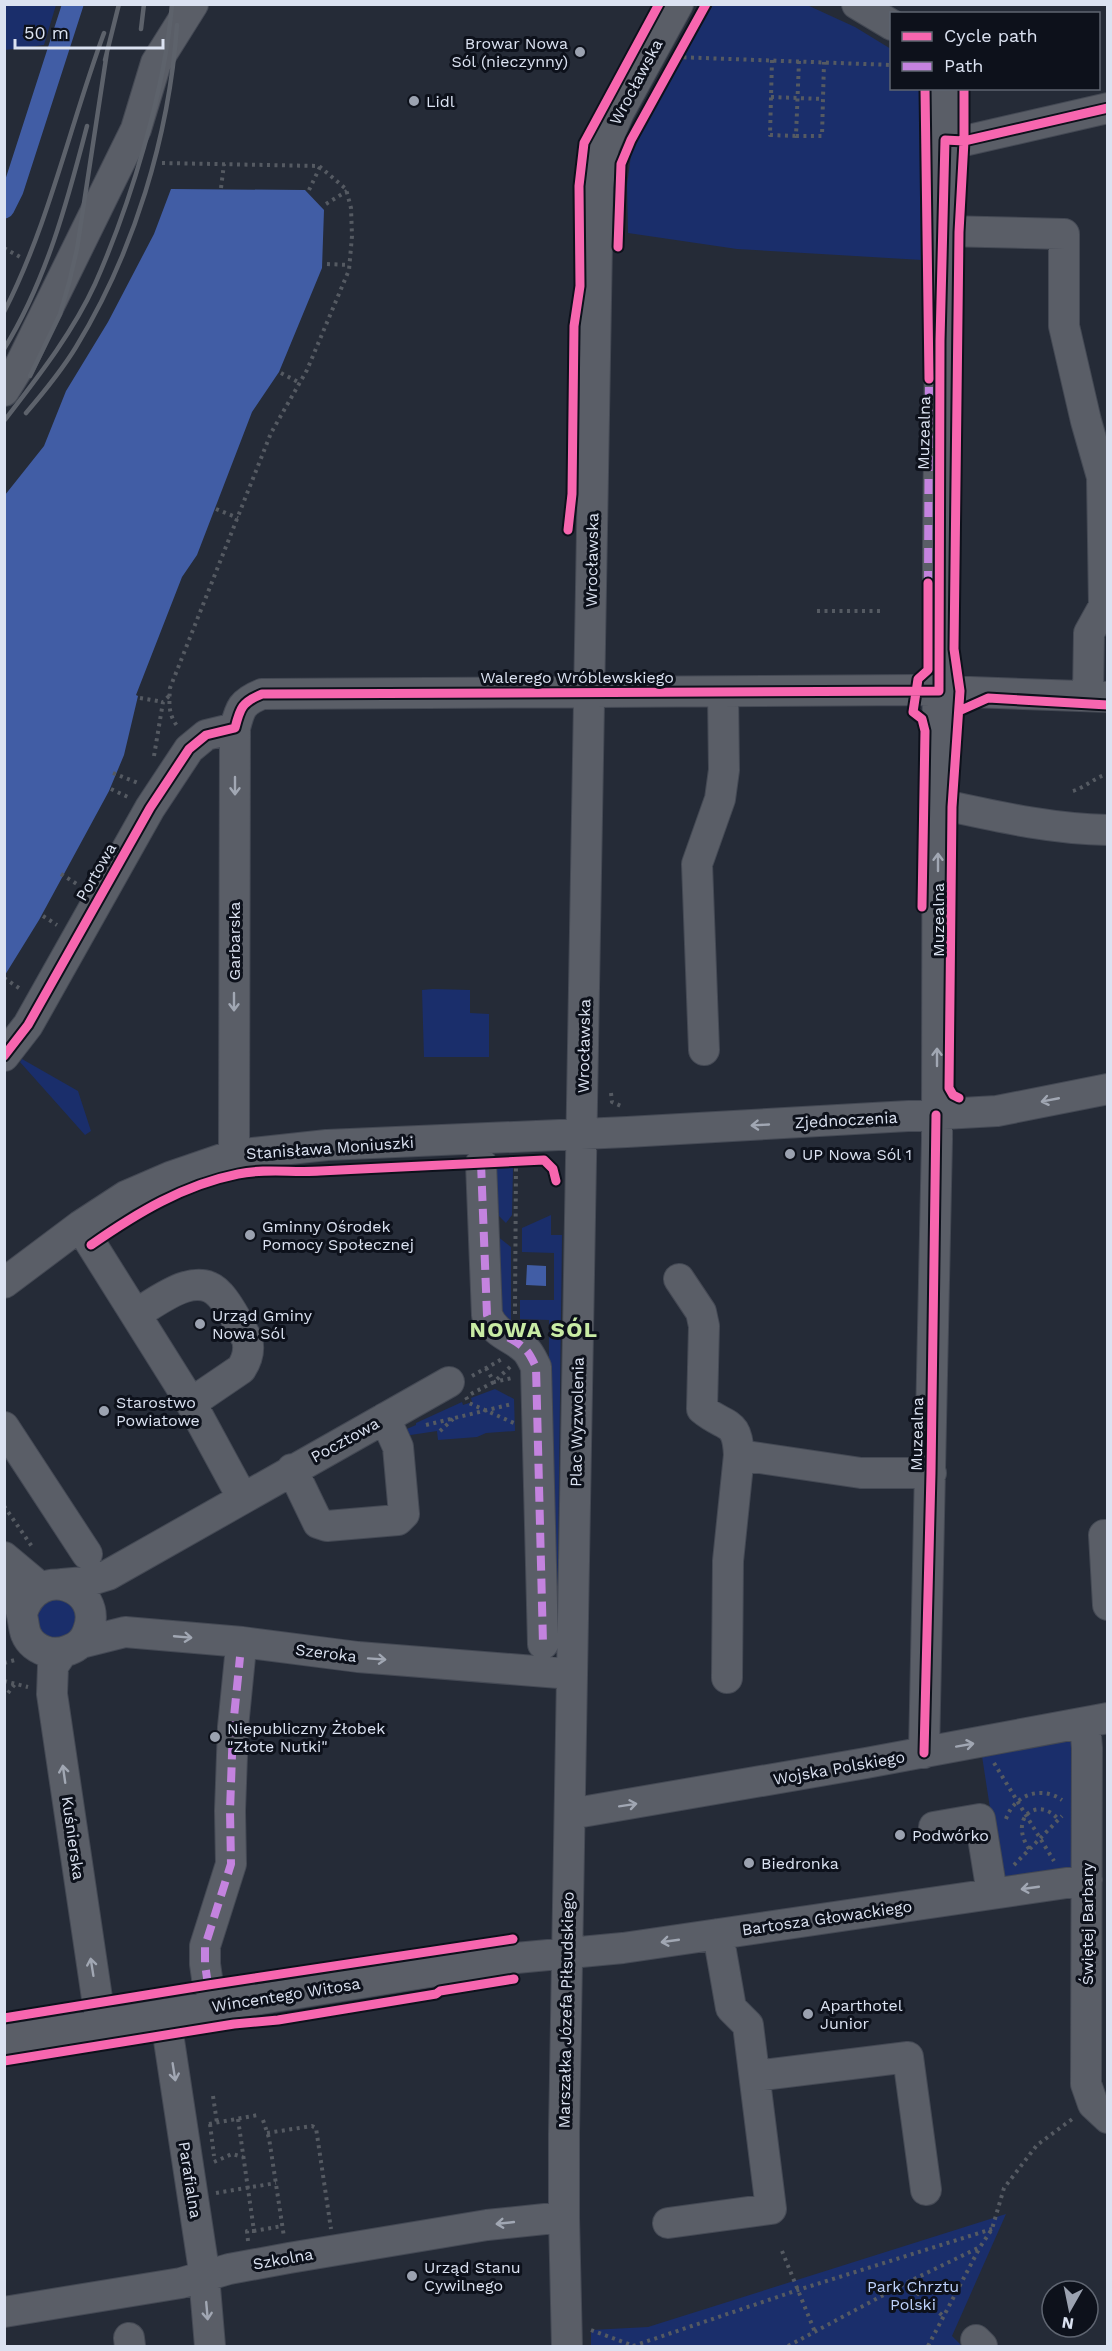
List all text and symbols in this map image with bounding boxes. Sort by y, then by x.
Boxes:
scale bar [15,12,164,50]
legend [890,12,1100,90]
text: 50 m [24,22,69,43]
text: Cycle path [944,25,1038,46]
place label: Browar Nowa Sól (nieczynny) [451,34,568,71]
street label: Wrocławska [606,36,666,128]
marker: Browar Nowa Sól (nieczynny) [573,45,587,59]
text: Path [944,55,984,76]
place label: Lidl [426,92,455,111]
marker: Lidl [407,94,421,108]
street label: Muzealna [914,396,934,470]
street label: Wrocławska [582,513,602,607]
street label: Walerego Wróblewskiego [480,668,674,687]
one-way arrow [229,776,241,796]
street label: Portowa [72,840,120,904]
one-way arrow [932,852,944,872]
street label: Muzealna [929,883,948,957]
street label: Garbarska [225,902,244,980]
one-way arrow [228,992,240,1012]
street label: Wrocławska [574,999,594,1093]
one-way arrow [931,1047,943,1067]
one-way arrow [1041,1095,1060,1106]
street label: Zjednoczenia [794,1108,898,1132]
one-way arrow [751,1119,770,1130]
street label: Stanisława Moniuszki [245,1133,415,1163]
place label: UP Nowa Sól 1 [802,1145,912,1164]
marker: UP Nowa Sól 1 [783,1147,797,1161]
place label: Gminny Ośrodek Pomocy Społecznej [262,1217,414,1254]
marker: Gminny Ośrodek Pomocy Społecznej [243,1228,257,1242]
place label: Urząd Gminy Nowa Sól [212,1306,313,1343]
marker: Urząd Gminy Nowa Sól [193,1317,207,1331]
district label: NOWA SÓL [469,1317,599,1342]
street label: Plac Wyzwolenia [566,1357,588,1487]
place label: Starostwo Powiatowe [116,1393,200,1430]
street label: Muzealna [907,1397,927,1471]
marker: Starostwo Powiatowe [97,1404,111,1418]
street label: Pocztowa [308,1414,382,1466]
one-way arrow [173,1632,193,1643]
street label: Szeroka [294,1640,358,1666]
one-way arrow [367,1653,386,1664]
place label: Niepubliczny Żłobek "Złote Nutki" [227,1719,385,1756]
marker: Niepubliczny Żłobek "Złote Nutki" [208,1730,222,1744]
one-way arrow [955,1740,974,1751]
street label: Wojska Polskiego [772,1747,906,1789]
one-way arrow [58,1764,69,1784]
street label: Kuśnierska [58,1795,88,1881]
one-way arrow [618,1799,637,1810]
place label: Podwórko [912,1826,989,1845]
marker: Podwórko [893,1828,907,1842]
place label: Biedronka [761,1854,839,1873]
marker: Biedronka [742,1856,756,1870]
street label: Świętej Barbary [1078,1862,1097,1985]
one-way arrow [1020,1883,1040,1894]
street label: Marszałka Józefa Piłsudskiego [554,1891,578,2129]
street label: Bartosza Głowackiego [741,1897,913,1939]
one-way arrow [661,1935,681,1946]
one-way arrow [87,1957,98,1977]
street label: Wincentego Witosa [210,1974,362,2016]
place label: Aparthotel Junior [820,1996,903,2033]
marker: Aparthotel Junior [801,2007,815,2021]
one-way arrow [168,2062,179,2081]
street label: Parafialna [175,2140,205,2220]
one-way arrow [496,2218,516,2229]
street label: Szkolna [251,2244,315,2274]
place label: Urząd Stanu Cywilnego [424,2258,521,2295]
marker: Urząd Stanu Cywilnego [405,2269,419,2283]
park label: Park Chrztu Polski [867,2277,959,2314]
north arrow [1040,2279,1100,2339]
one-way arrow [202,2301,213,2321]
text: N [1060,2313,1075,2334]

